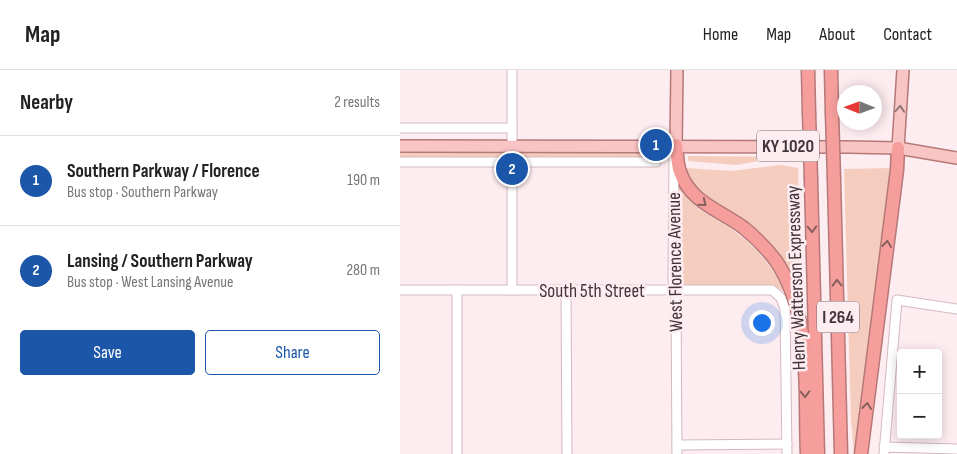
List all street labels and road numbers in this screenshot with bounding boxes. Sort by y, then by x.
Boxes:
road number: KY 1020 [757,130,819,162]
street label: Henry Watterson Expressway [782,185,811,371]
street label: West Florence Avenue [663,192,688,332]
street label: South 5th Street [539,280,645,303]
road number: I 264 [817,302,859,332]

